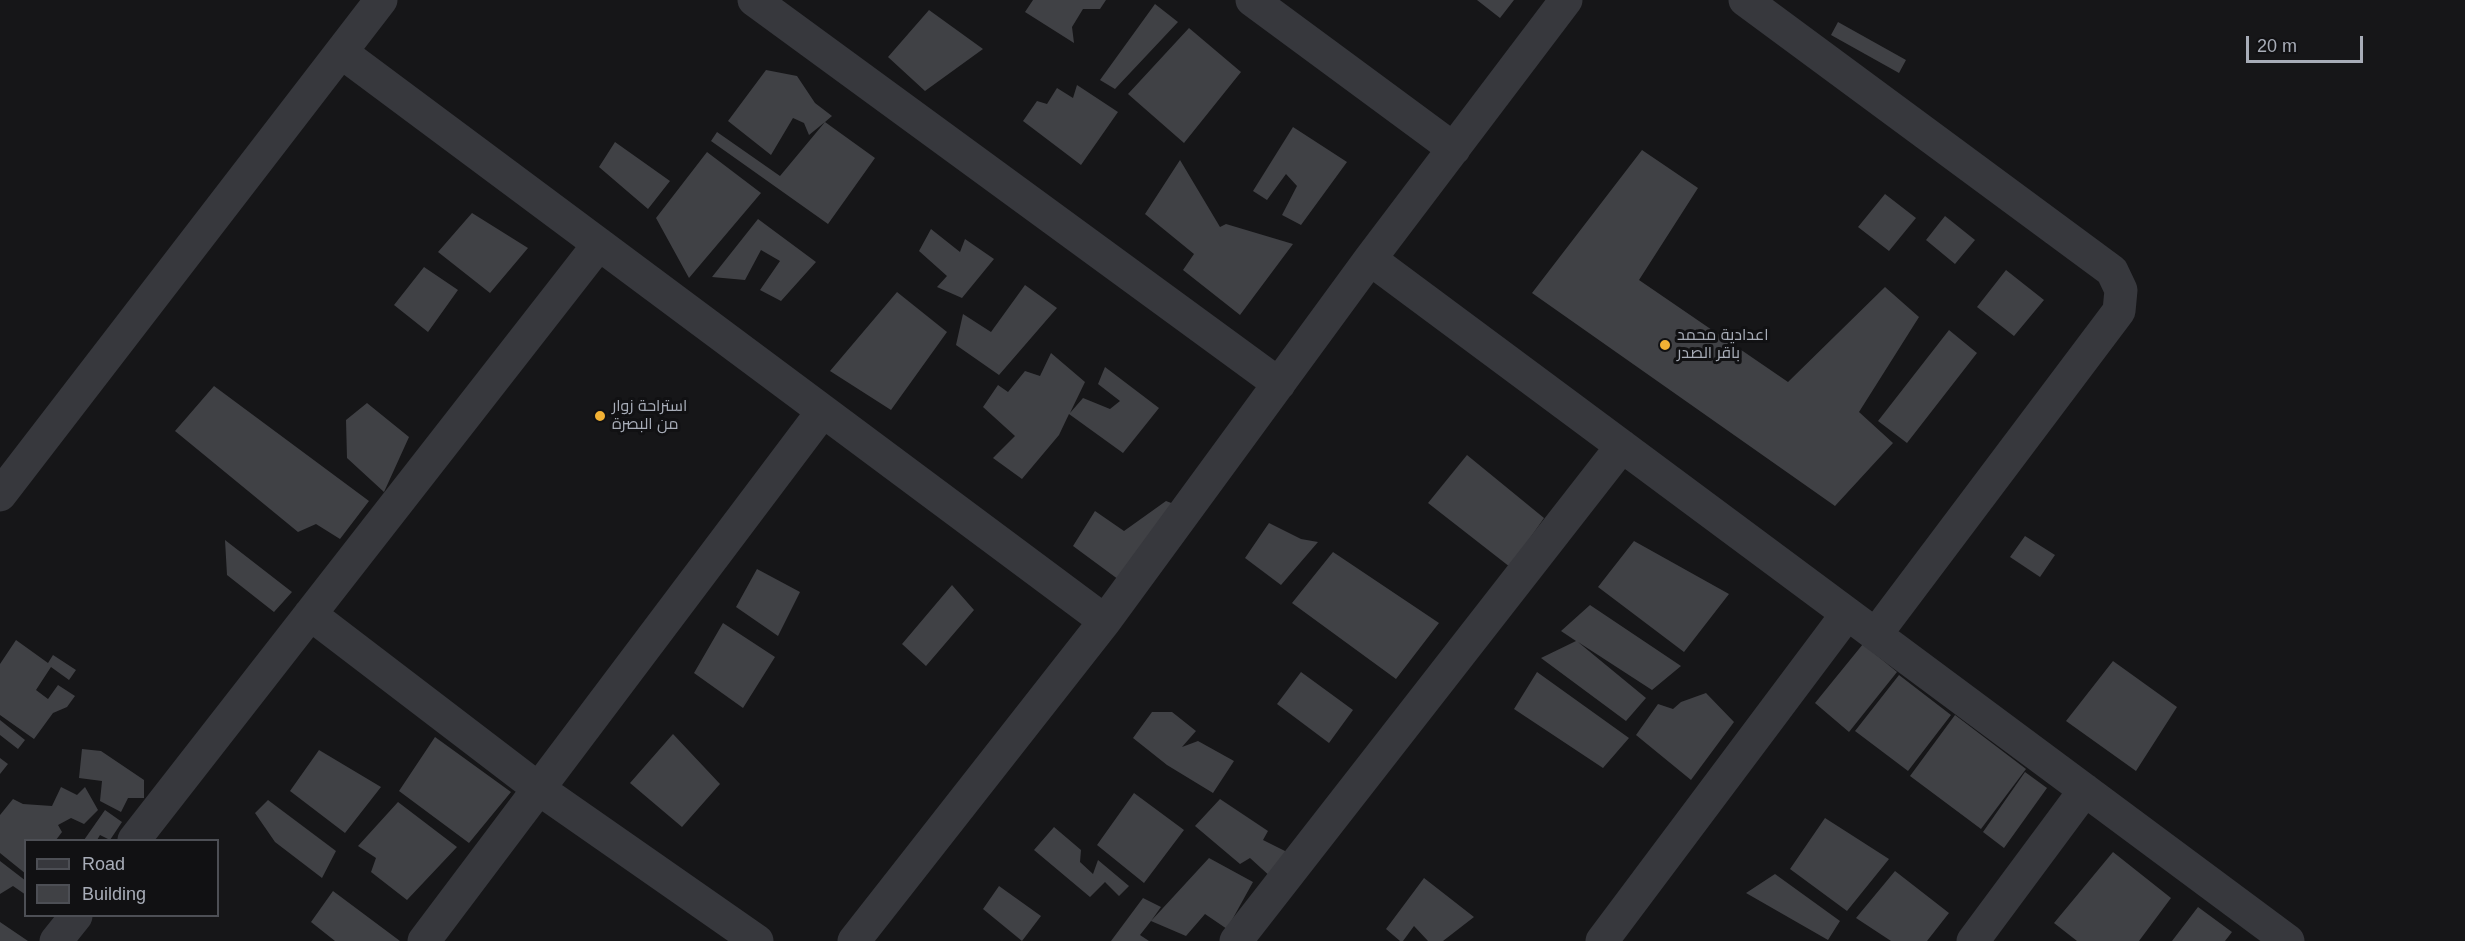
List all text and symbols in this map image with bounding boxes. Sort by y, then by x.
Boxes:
scale bar [2249,24,2366,62]
text: 20 m [2257,36,2297,56]
place label: اعدادية محمد باقر الصدر [1677,326,1769,364]
marker: اعدادية محمد باقر الصدر [1658,338,1672,352]
place label: استراحة زوار من البصرة [612,397,687,435]
marker: استراحة زوار من البصرة [593,409,607,423]
legend [24,839,219,917]
text: Road [82,854,125,874]
text: Building [82,884,146,904]

